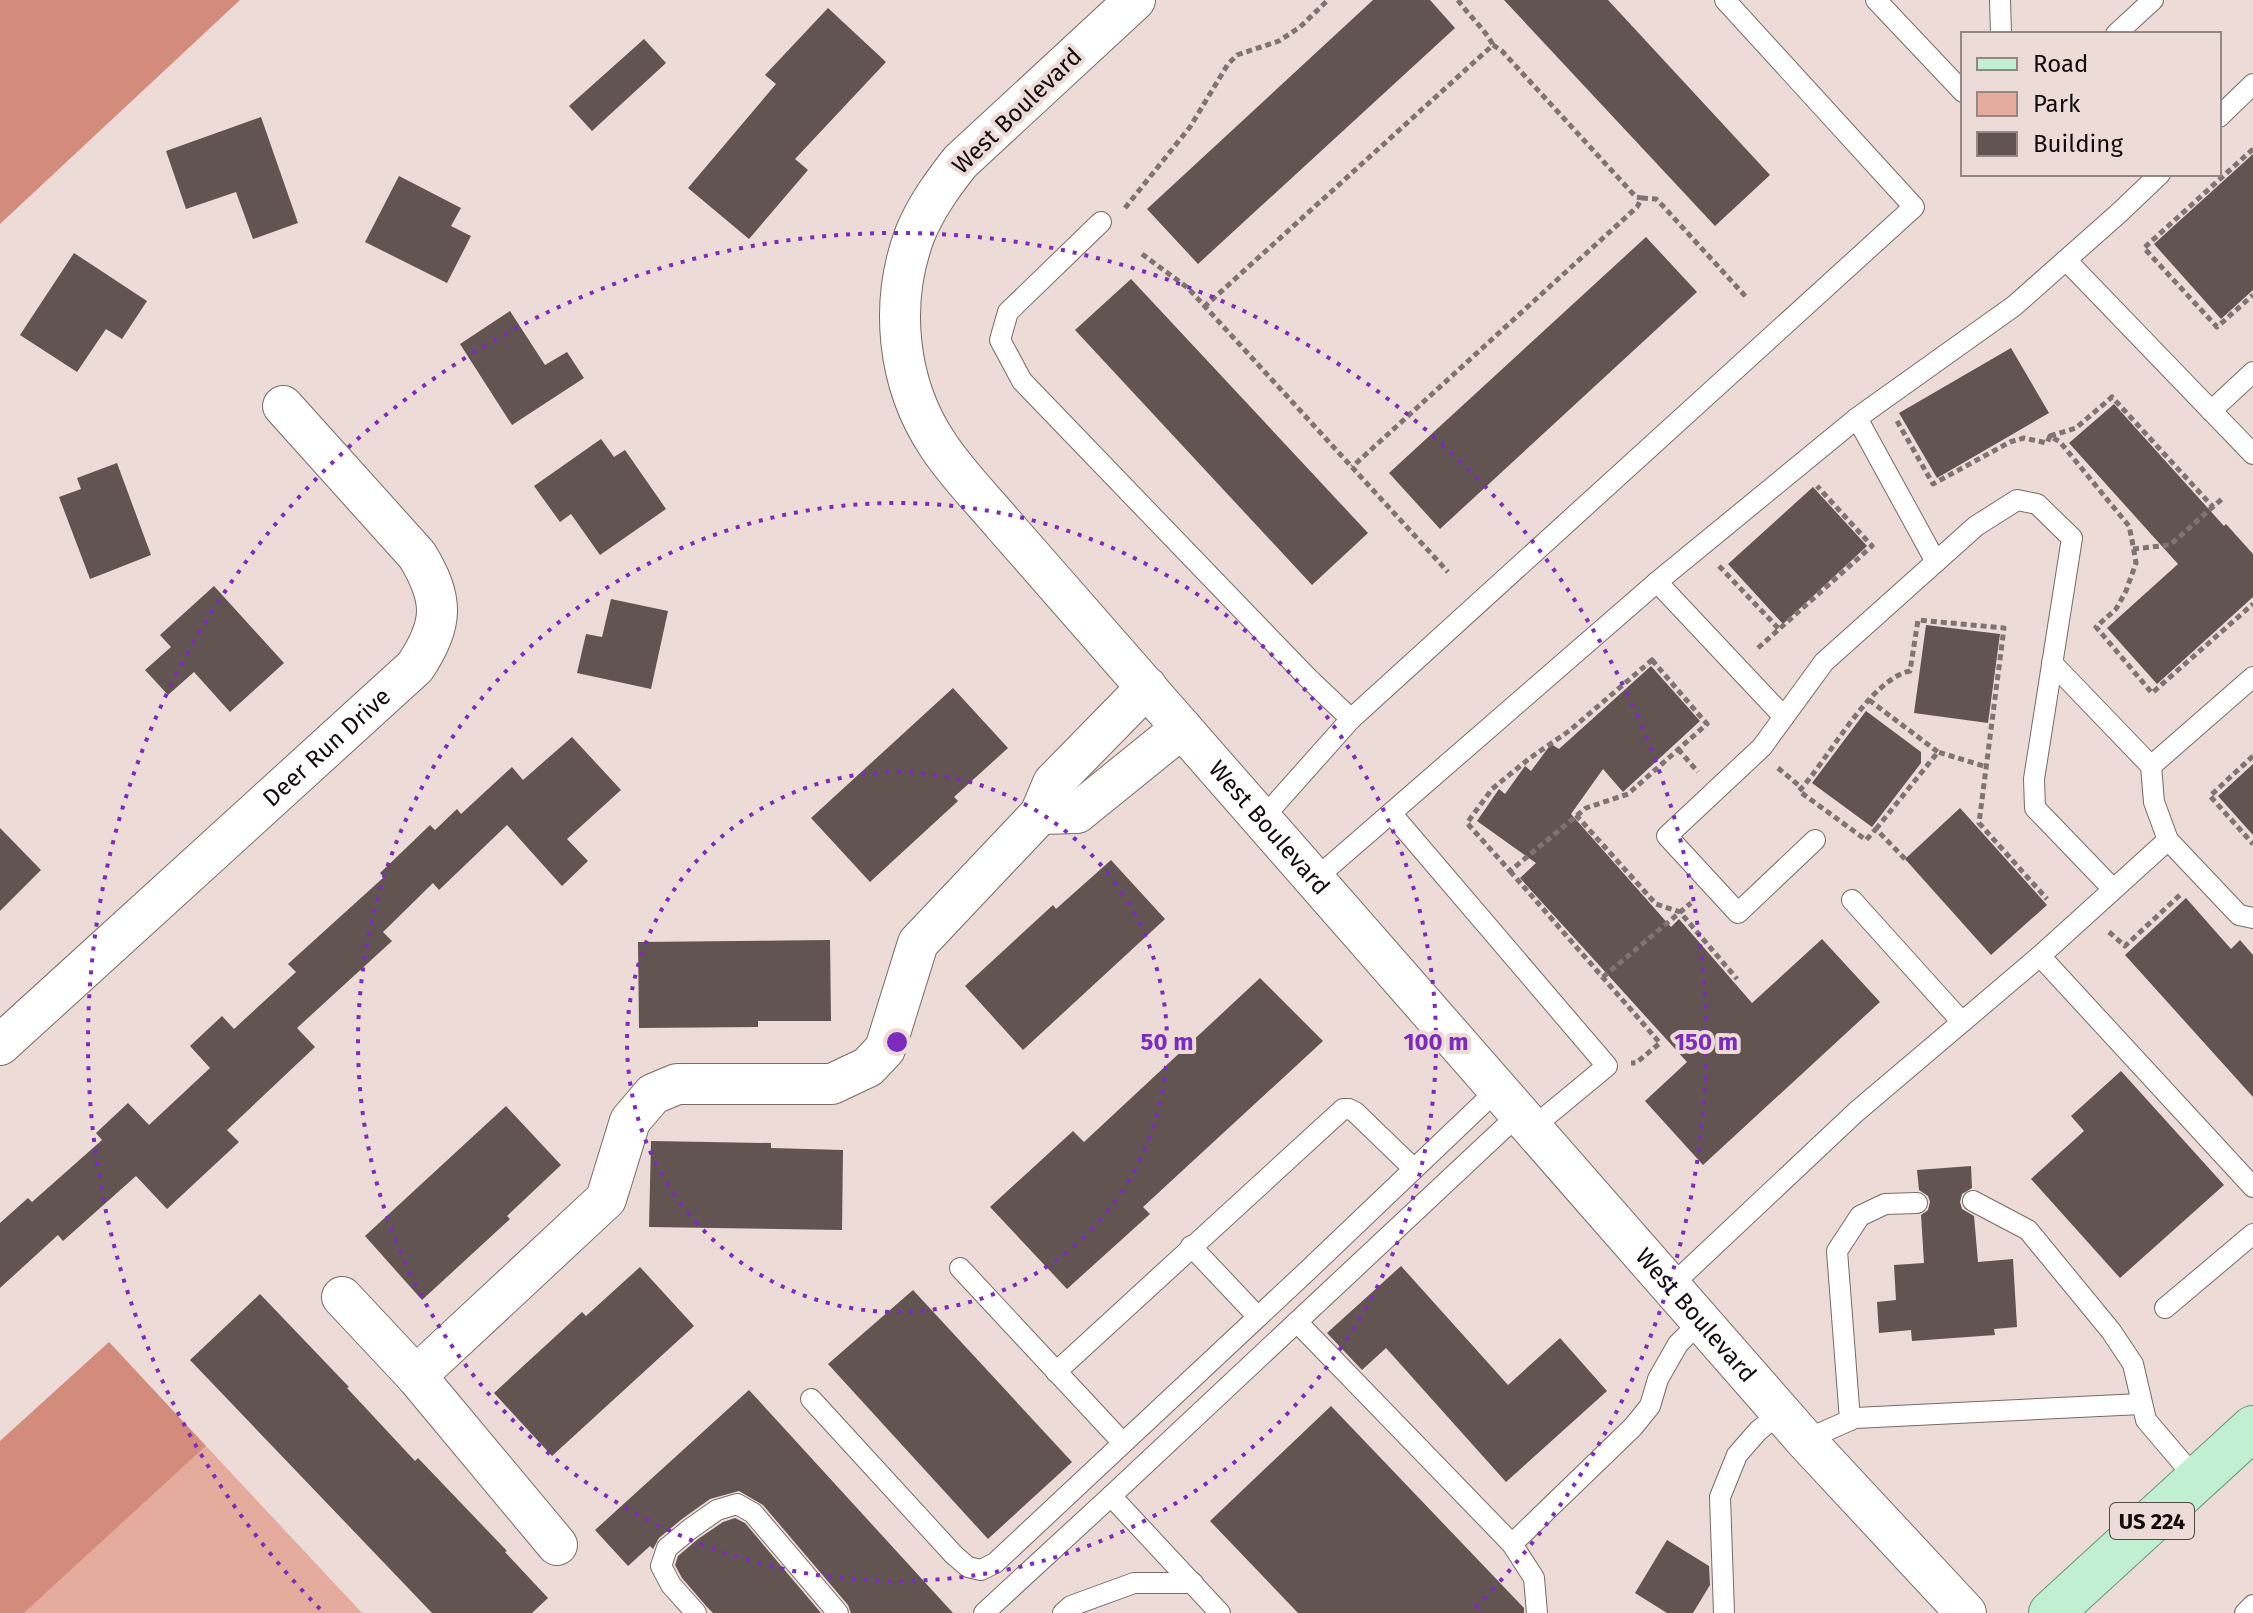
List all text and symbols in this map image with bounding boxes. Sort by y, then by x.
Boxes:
legend [1961,32,2221,176]
street label: West Boulevard [947,42,1087,180]
text: Road [2033,50,2088,78]
text: Park [2033,90,2081,118]
text: Building [2033,130,2123,158]
street label: Deer Run Drive [257,682,396,812]
street label: West Boulevard [1203,755,1335,900]
centre of rings [883,1028,911,1056]
text: 50 m [1141,1028,1193,1056]
text: 100 m [1403,1028,1469,1056]
text: 150 m [1674,1028,1738,1056]
street label: West Boulevard [1630,1243,1762,1388]
road number: US 224 [2110,1503,2194,1539]

